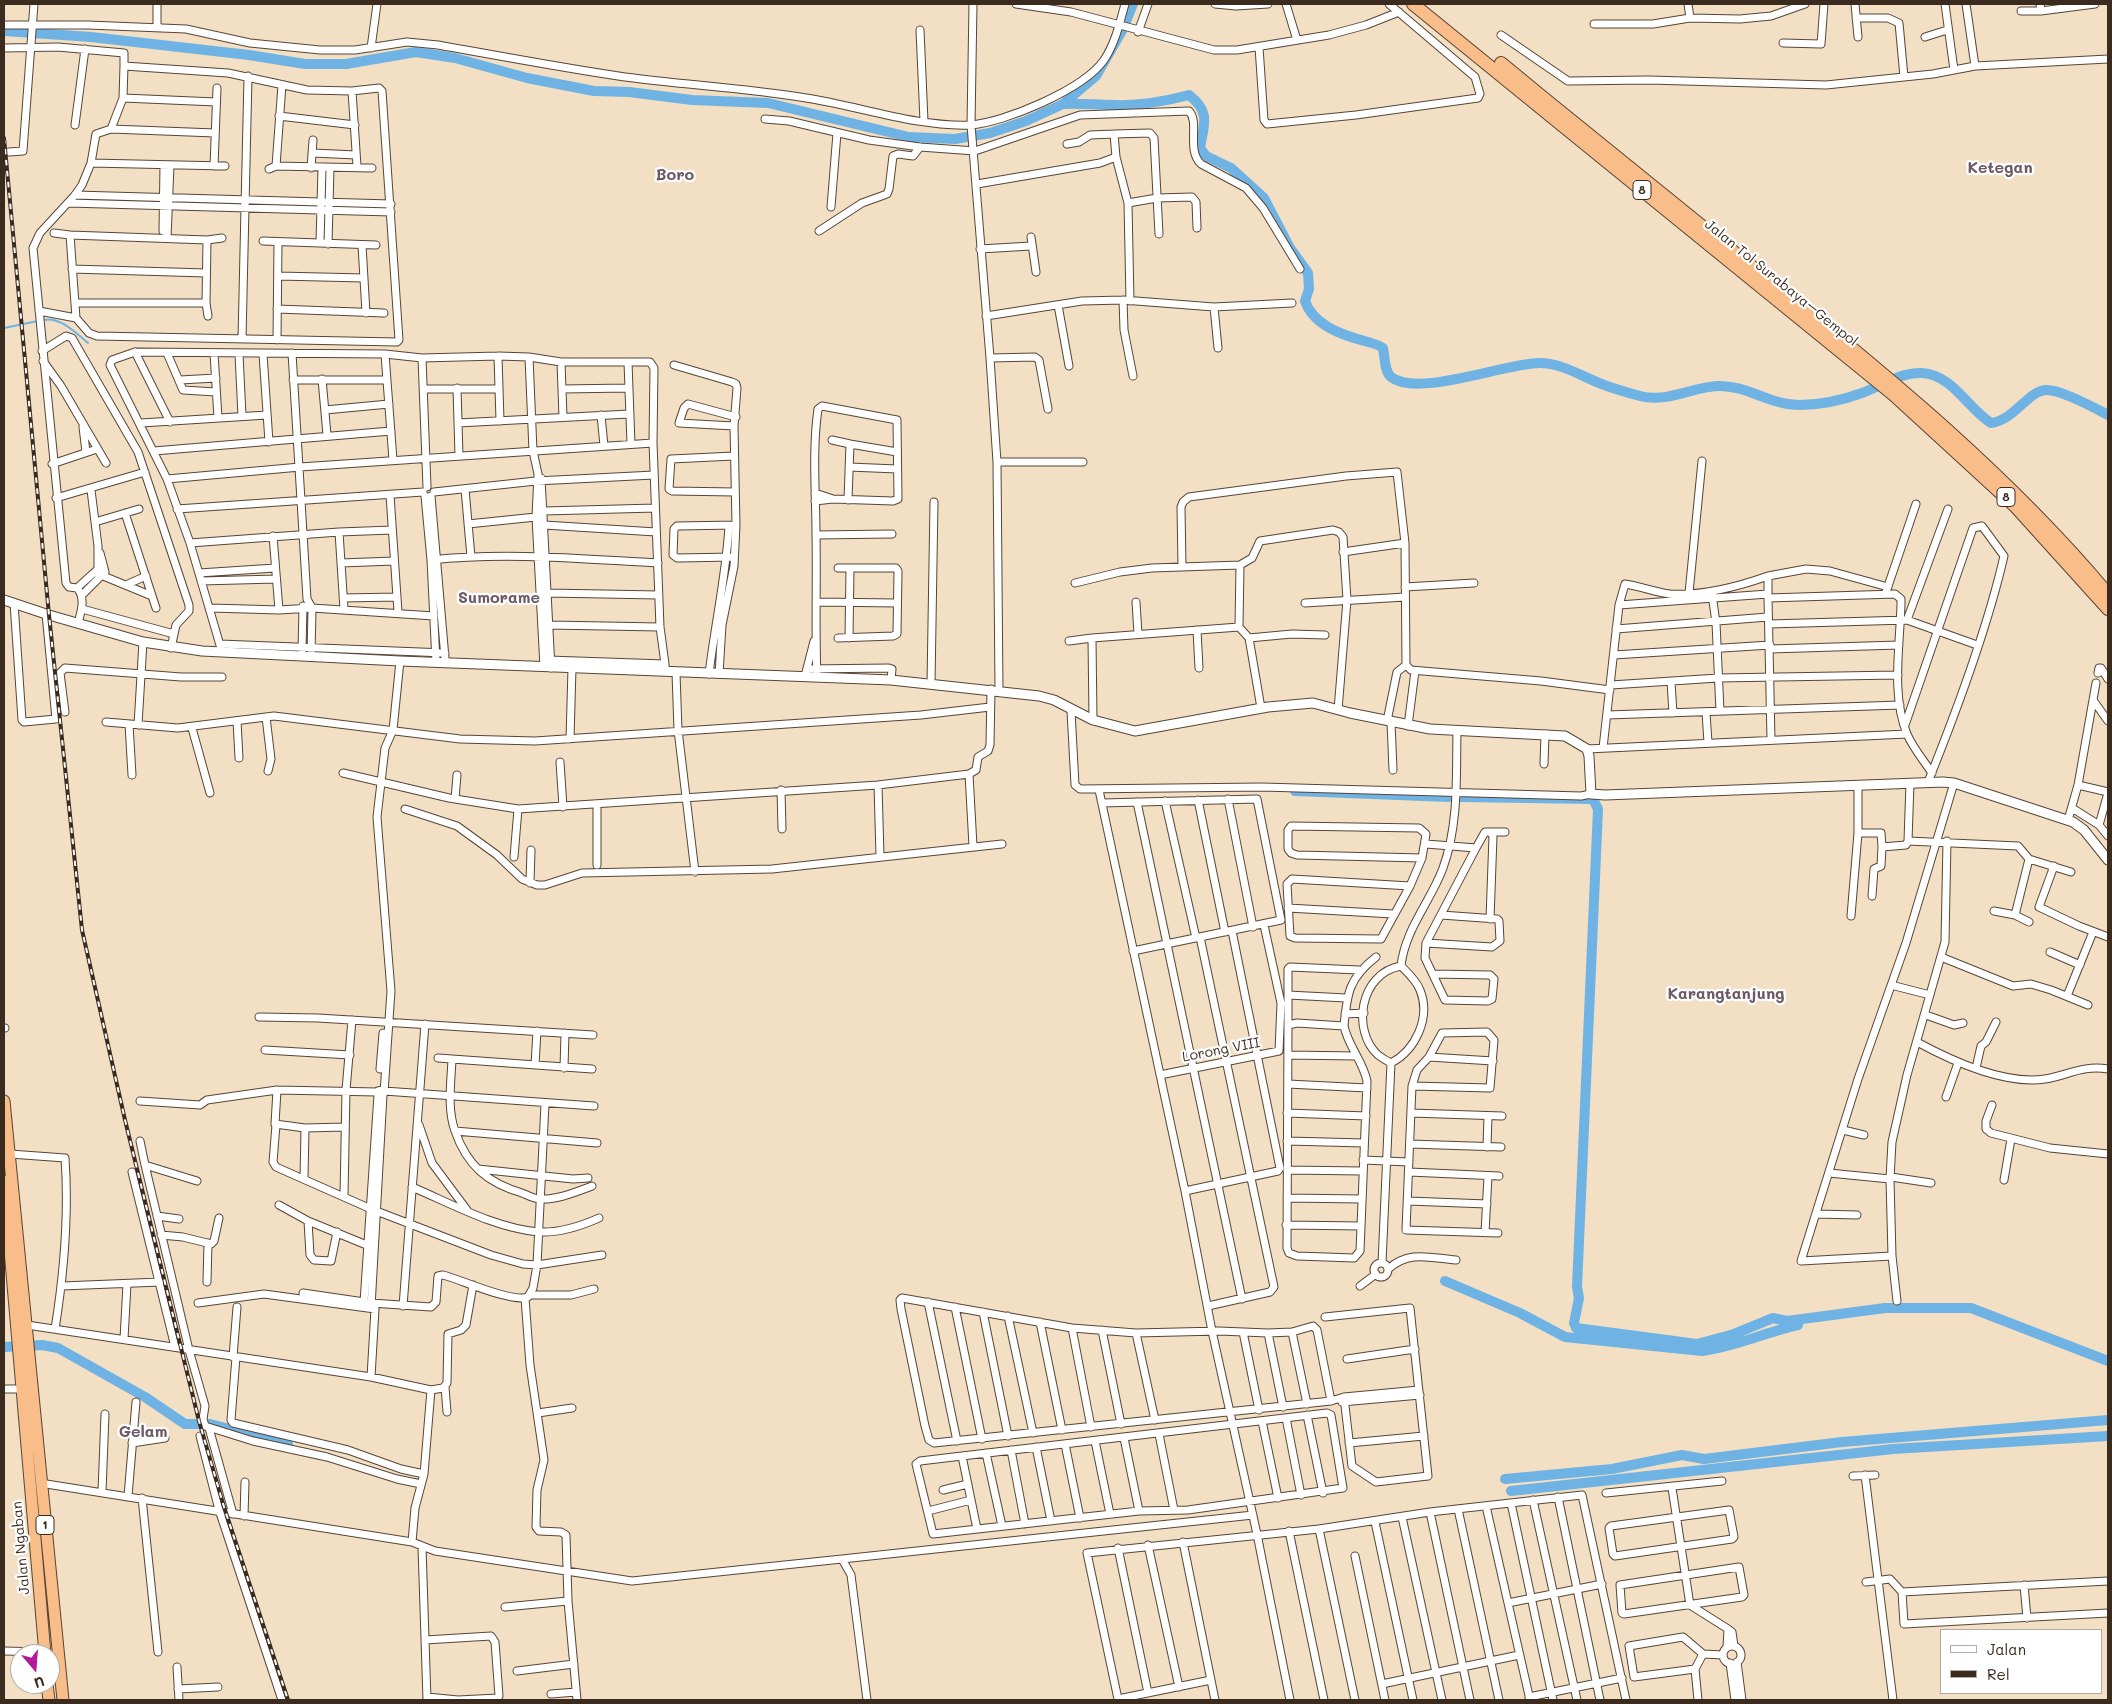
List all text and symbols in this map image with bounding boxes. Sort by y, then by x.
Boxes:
district label: Ketegan [1967,158,2033,178]
district label: Boro [656,165,694,185]
road number: 8 [1633,180,1651,200]
street label: Jalan Tol Surabaya–Gempol [1701,216,1861,350]
road number: 8 [1997,488,2015,507]
district label: Sumorame [458,588,540,608]
district label: Karangtanjung [1667,984,1785,1004]
street label: Lorong VIII [1181,1034,1261,1066]
district label: Gelam [119,1422,167,1442]
street label: Jalan Ngaban [9,1501,33,1595]
road number: 1 [36,1516,54,1534]
legend [1940,1629,2102,1694]
text: Jalan [1987,1639,2026,1659]
north arrow [10,1644,60,1694]
text: Rel [1987,1664,2010,1684]
text: U [32,1672,47,1693]

